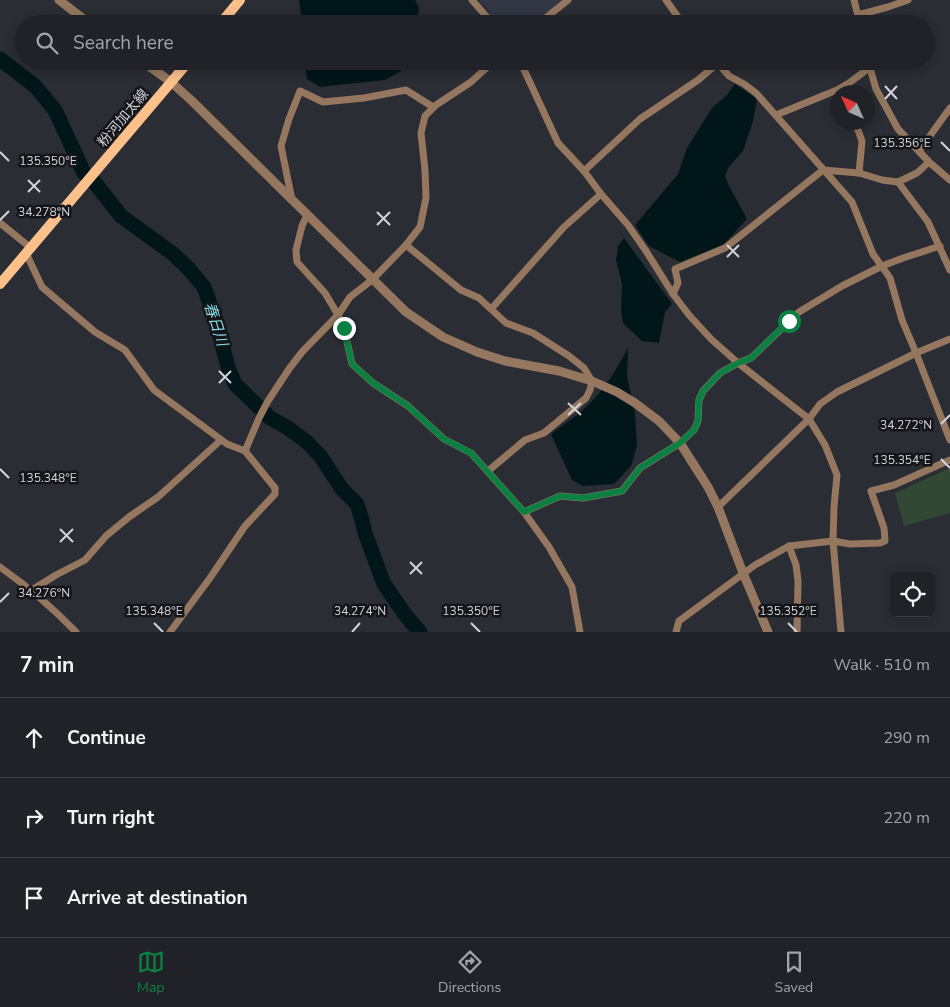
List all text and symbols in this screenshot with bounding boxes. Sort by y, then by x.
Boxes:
search box [15,15,935,70]
icon: search [33,29,61,57]
text: Search here [73,30,174,56]
street label: 粉河加太線 [93,85,153,151]
north arrow [830,85,875,130]
text: 135.356°E [873,135,931,151]
text: 135.350°E [19,153,77,169]
text: 34.278°N [18,204,70,220]
water label: 春日川 [200,300,233,350]
route start [778,310,801,333]
route end [333,317,356,340]
text: 34.272°N [880,417,932,433]
text: 135.354°E [873,452,931,468]
text: 135.348°E [19,470,77,486]
map controls [890,572,935,617]
button: locate [890,572,935,617]
text: 34.276°N [18,585,70,601]
text: 135.348°E [125,603,183,619]
text: 34.274°N [334,603,386,619]
text: 135.350°E [442,603,500,619]
text: 135.352°E [759,603,817,619]
text: 7 min [20,651,74,679]
text: Walk · 510 m [834,654,930,676]
icon: ahead [20,724,48,752]
text: Continue [67,725,146,751]
text: 290 m [883,727,930,749]
icon: right [20,804,48,832]
text: Turn right [67,805,154,831]
text: 220 m [883,807,930,829]
icon: arrive [20,884,48,912]
text: Arrive at destination [67,885,248,911]
tab: Map [137,948,165,997]
tab: Directions [438,948,501,997]
tab: Saved [775,948,813,997]

